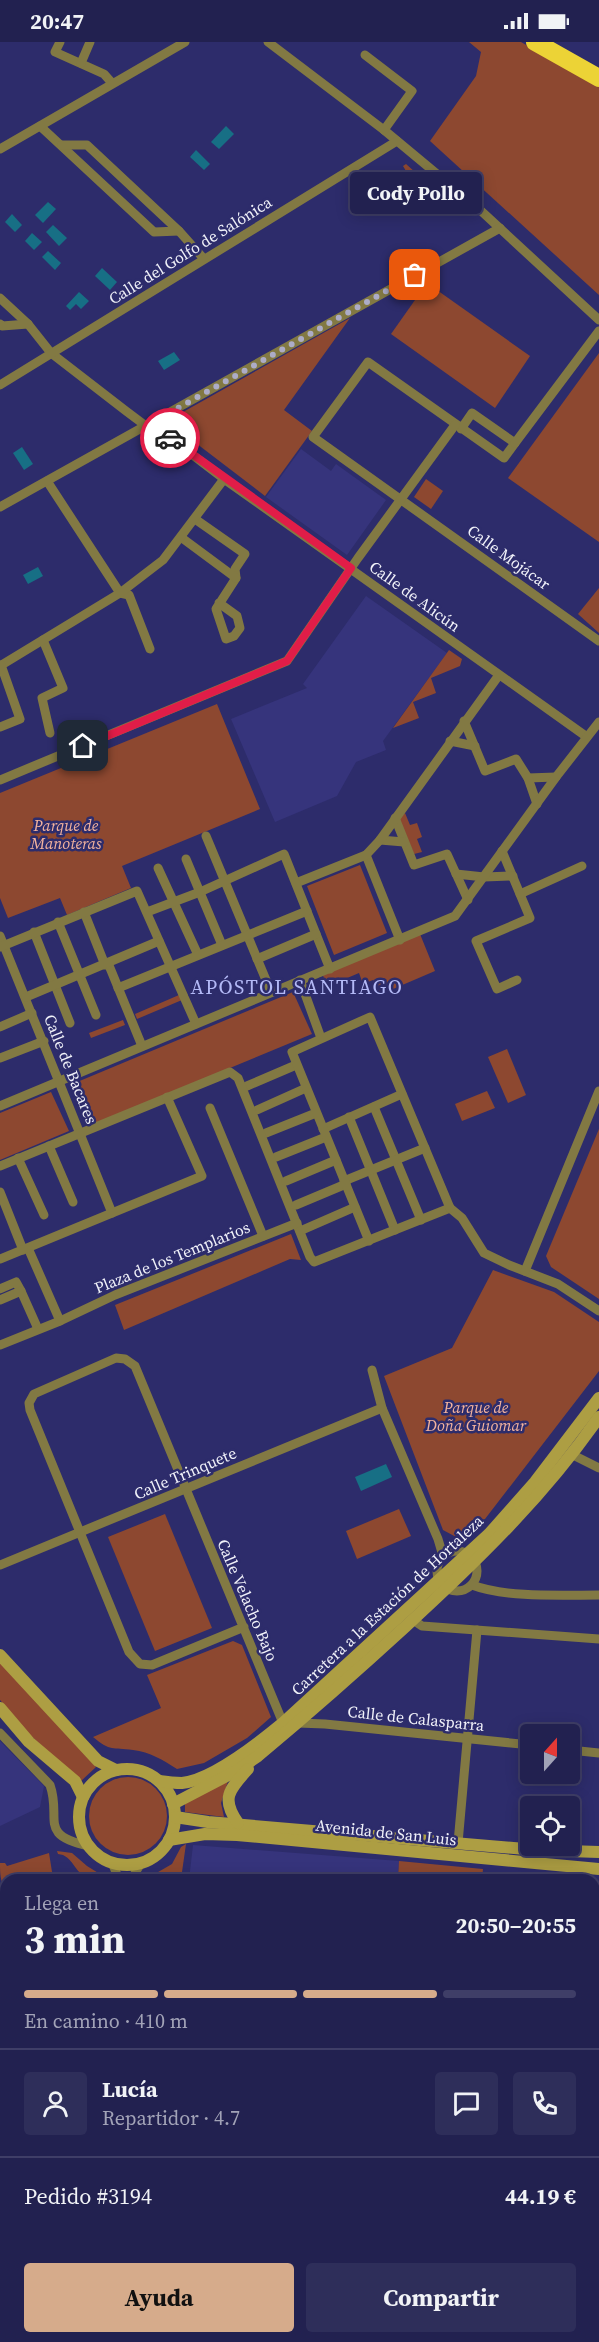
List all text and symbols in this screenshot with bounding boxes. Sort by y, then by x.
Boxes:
text: 20:47 [30,6,84,36]
callout: Cody Pollo [349,173,481,215]
text: Cody Pollo [367,179,465,207]
street label: Calle del Golfo de Salónica [104,190,277,309]
pin [389,249,440,300]
icon: bag [398,258,431,291]
courier [140,408,200,468]
icon: car [154,422,187,455]
street label: Calle Mojácar [463,519,555,595]
street label: Calle de Alicún [365,555,465,637]
pin [57,720,108,771]
icon: home [66,729,99,762]
park label: Parque de Manoteras [29,814,102,854]
district label: APÓSTOL SANTIAGO [191,973,403,1001]
street label: Calle de Bacares [39,1011,103,1127]
street label: Plaza de los Templarios [91,1216,253,1298]
park label: Parque de Doña Guiomar [425,1396,527,1436]
street label: Calle Trinquete [130,1442,240,1504]
street label: Carretera a la Estación de Hortaleza [286,1509,489,1700]
street label: Calle Velacho Bajo [212,1536,284,1665]
street label: Calle de Calasparra [347,1700,486,1736]
north arrow [520,1724,580,1784]
map controls [520,1724,580,1856]
button: locate [520,1796,580,1856]
street label: Avenida de San Luis [314,1814,458,1850]
text: Llega en [24,1889,99,1917]
text: 20:50–20:55 [456,1910,576,1940]
text: 3 min [24,1913,125,1966]
text: En camino · 410 m [24,2007,188,2035]
button: person [24,2072,87,2135]
button: chat [435,2072,498,2135]
button: phone [513,2072,576,2135]
text: Lucía [102,2074,158,2104]
text: Repartidor · 4.7 [102,2104,240,2132]
text: Pedido #3194 [24,2181,152,2211]
text: 44.19 € [505,2181,576,2211]
button: Ayuda [24,2263,294,2332]
button: Compartir [306,2263,576,2332]

